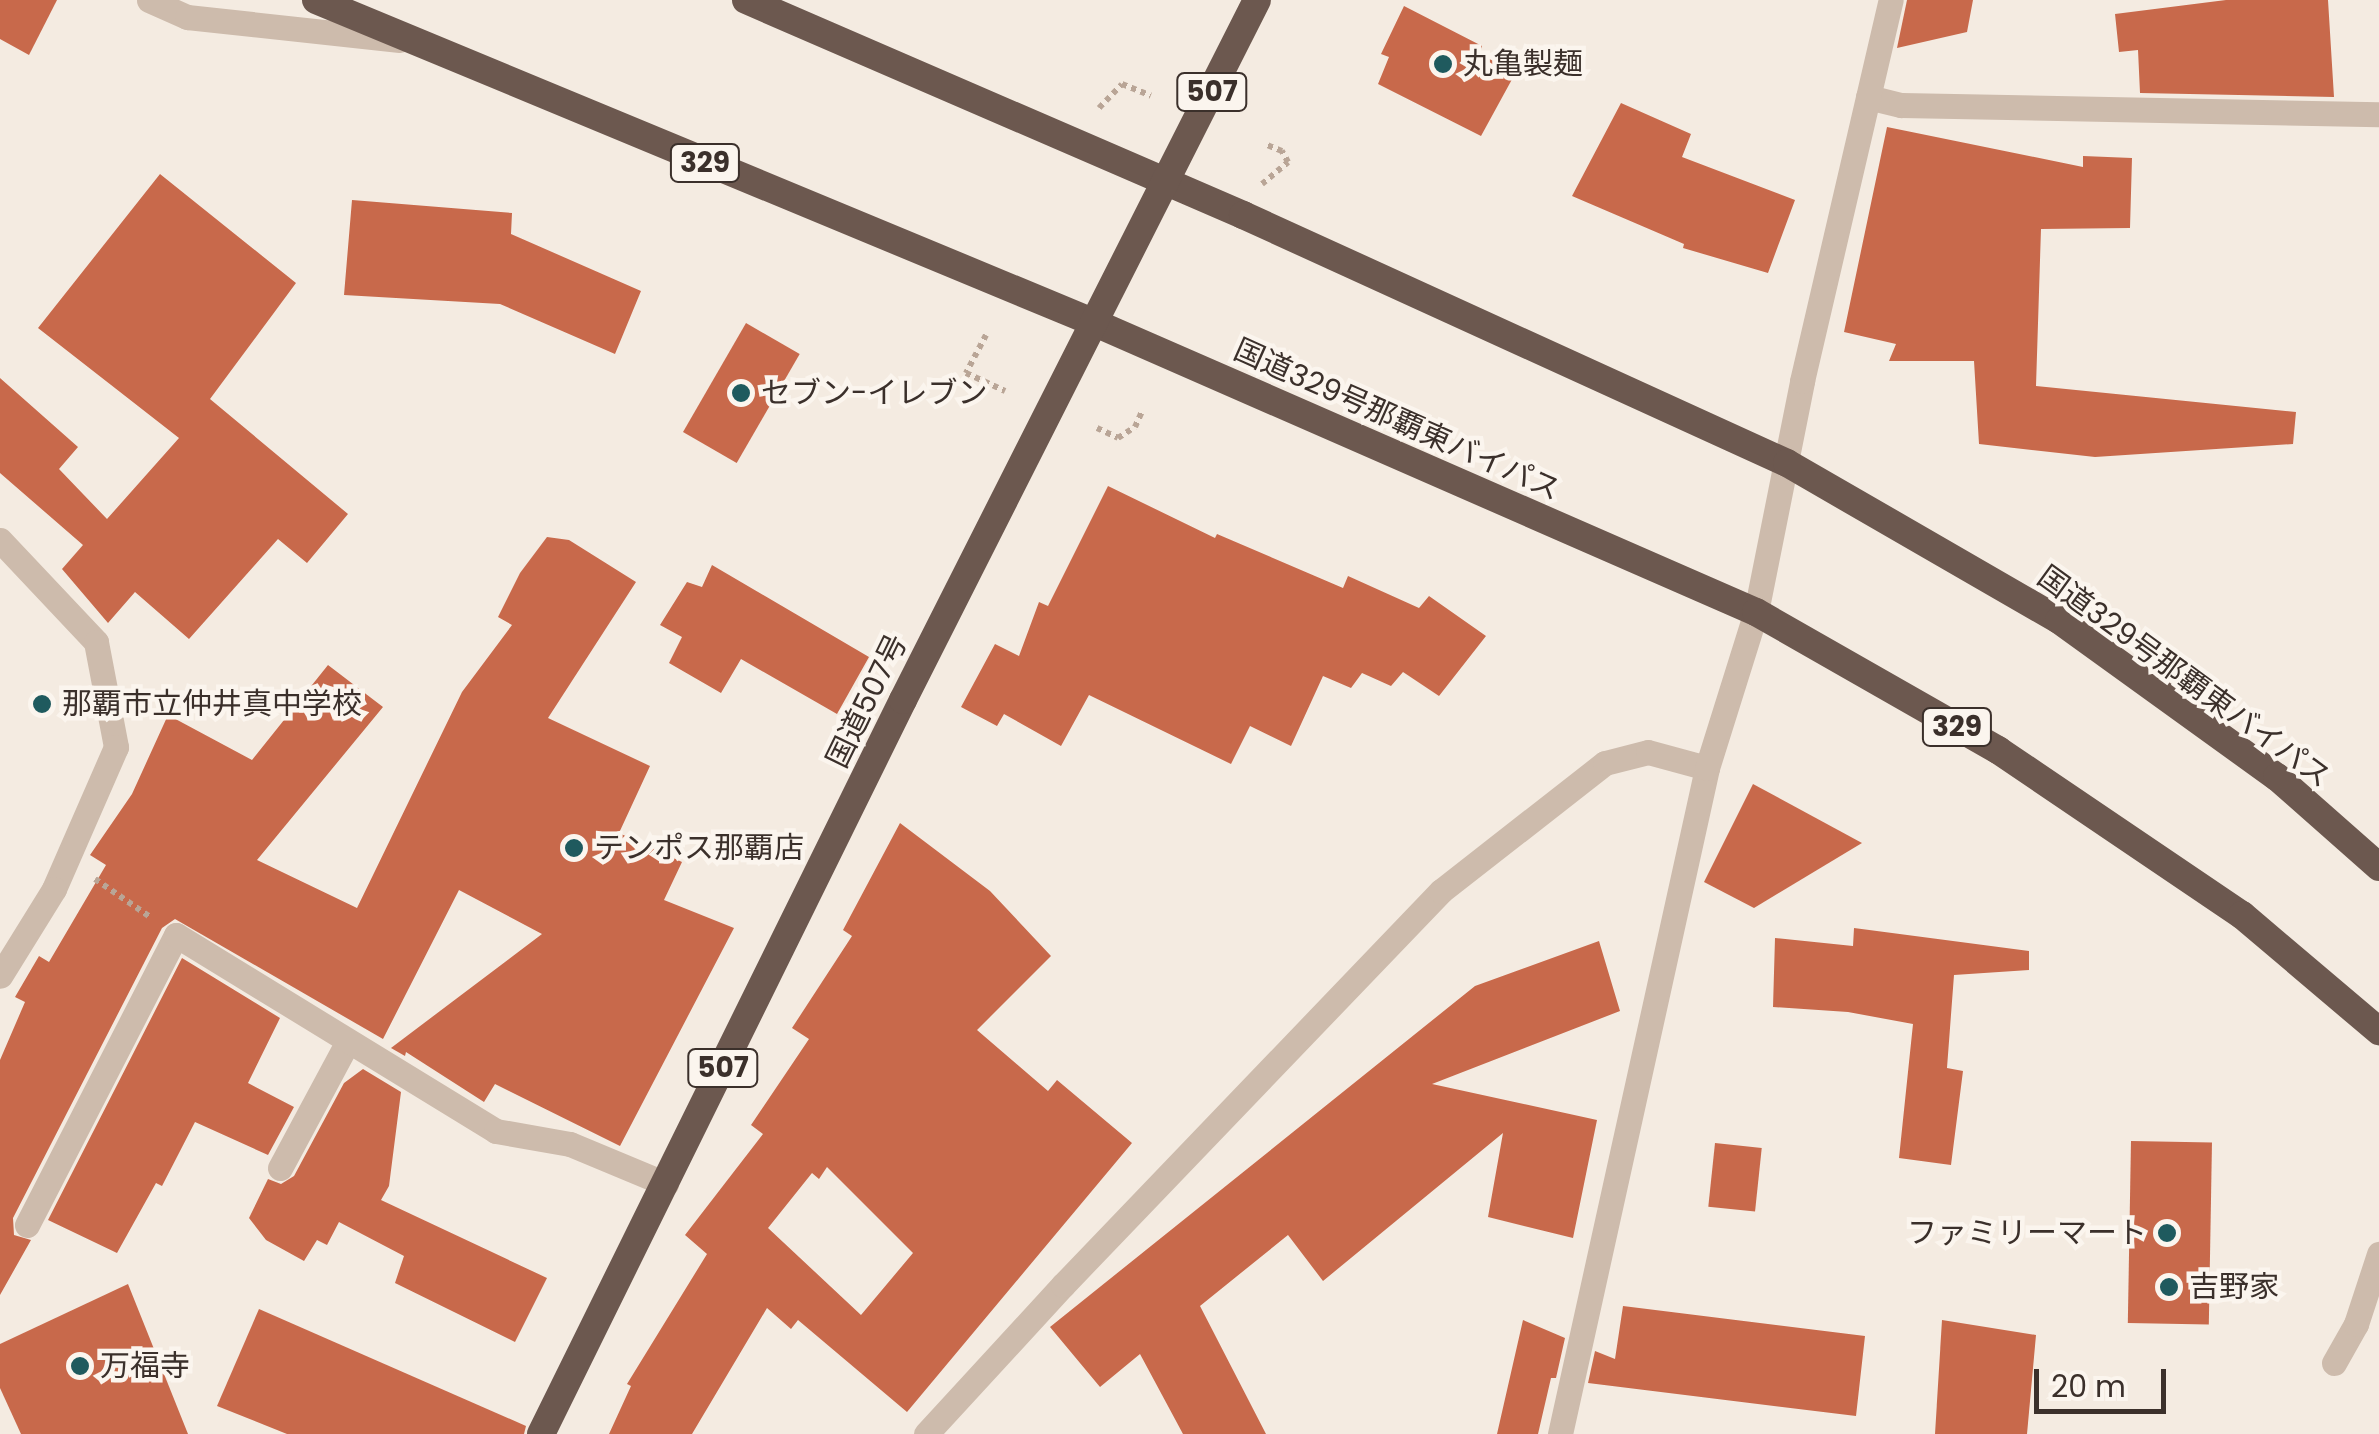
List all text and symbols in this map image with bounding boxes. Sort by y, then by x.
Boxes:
place label: 丸亀製麺 [1463,46,1583,82]
marker: 丸亀製麺 [1432,53,1454,75]
road number: 507 [1174,69,1250,115]
road number: 329 [668,140,742,186]
street label: 国道329号那覇東バイパス [1228,332,1566,508]
place label: セブン-イレブン [761,375,988,411]
marker: セブン-イレブン [730,382,752,404]
street label: 国道329号那覇東バイパス [2030,558,2338,796]
street label: 国道507号 [819,628,915,774]
place label: 那覇市立仲井真中学校 [62,686,362,722]
marker: 那覇市立仲井真中学校 [31,693,53,715]
road number: 329 [1920,704,1994,750]
place label: テンポス那覇店 [594,830,804,866]
marker: テンポス那覇店 [563,837,585,859]
road number: 507 [686,1045,760,1091]
place label: ファミリーマート [1907,1215,2147,1251]
marker: ファミリーマート [2156,1222,2178,1244]
place label: 吉野家 [2189,1269,2279,1305]
marker: 吉野家 [2158,1276,2180,1298]
place label: 万福寺 [100,1348,190,1384]
scale bar [2039,1349,2172,1411]
marker: 万福寺 [69,1355,91,1377]
text: 20 m [2051,1365,2126,1408]

